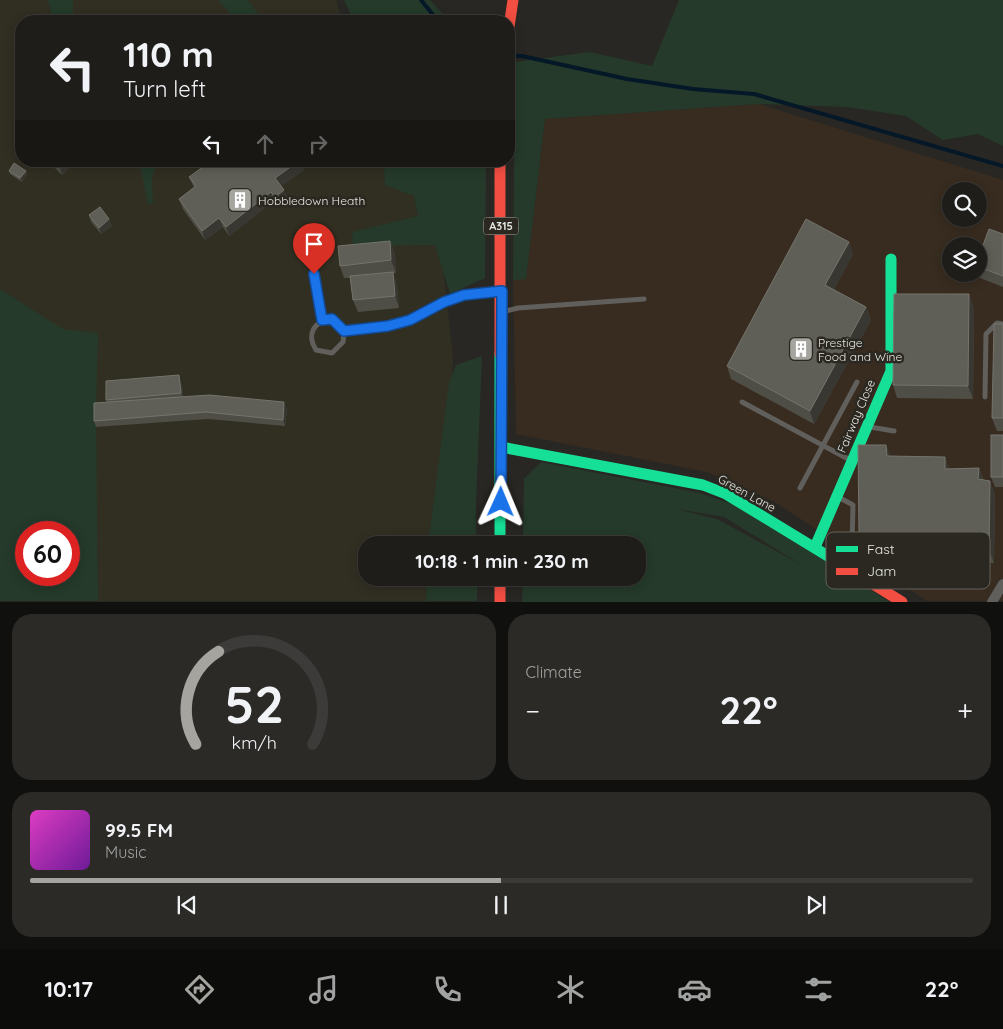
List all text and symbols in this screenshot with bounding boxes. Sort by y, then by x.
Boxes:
text: 110 m [123,32,214,76]
icon: left [40,35,105,100]
text: Turn left [123,75,206,103]
icon: left [198,130,226,158]
icon: ahead [251,130,279,158]
icon: right [304,130,332,158]
map controls [942,182,987,282]
button: search [942,182,987,227]
building icon: Hobbledown Heath [227,187,253,213]
place label: Hobbledown Heath [258,193,365,208]
road number: A315 [484,218,518,235]
pin [293,223,335,274]
icon: arrive [300,230,328,258]
button: layers [942,237,987,282]
place label: Prestige Food and Wine [818,335,903,364]
building icon: Prestige Food and Wine [788,336,814,362]
street label: Fairway Close [834,377,878,455]
street label: Green Lane [715,471,779,515]
position arrow [474,475,526,527]
speed limit sign: 60 [15,521,80,586]
legend [826,532,990,589]
text: Fast [867,540,895,558]
text: 10:18 · 1 min · 230 m [415,549,589,573]
text: Jam [867,562,896,580]
text: Climate [526,662,582,682]
text: 52 [224,671,284,736]
text: 22° [720,686,778,734]
text: − [526,693,540,728]
text: + [957,693,973,728]
text: km/h [231,731,276,753]
text: 99.5 FM [105,818,173,842]
text: Music [105,842,147,862]
icon: previous [173,891,201,919]
icon: pause [487,891,515,919]
icon: next [802,891,830,919]
icon: directions [182,972,217,1007]
icon: music [306,972,341,1007]
icon: phone [430,972,465,1007]
icon: climate [553,972,588,1007]
icon: car [677,972,712,1007]
icon: filters [801,972,836,1007]
text: 10:17 [44,975,93,1003]
text: 22° [925,975,959,1003]

